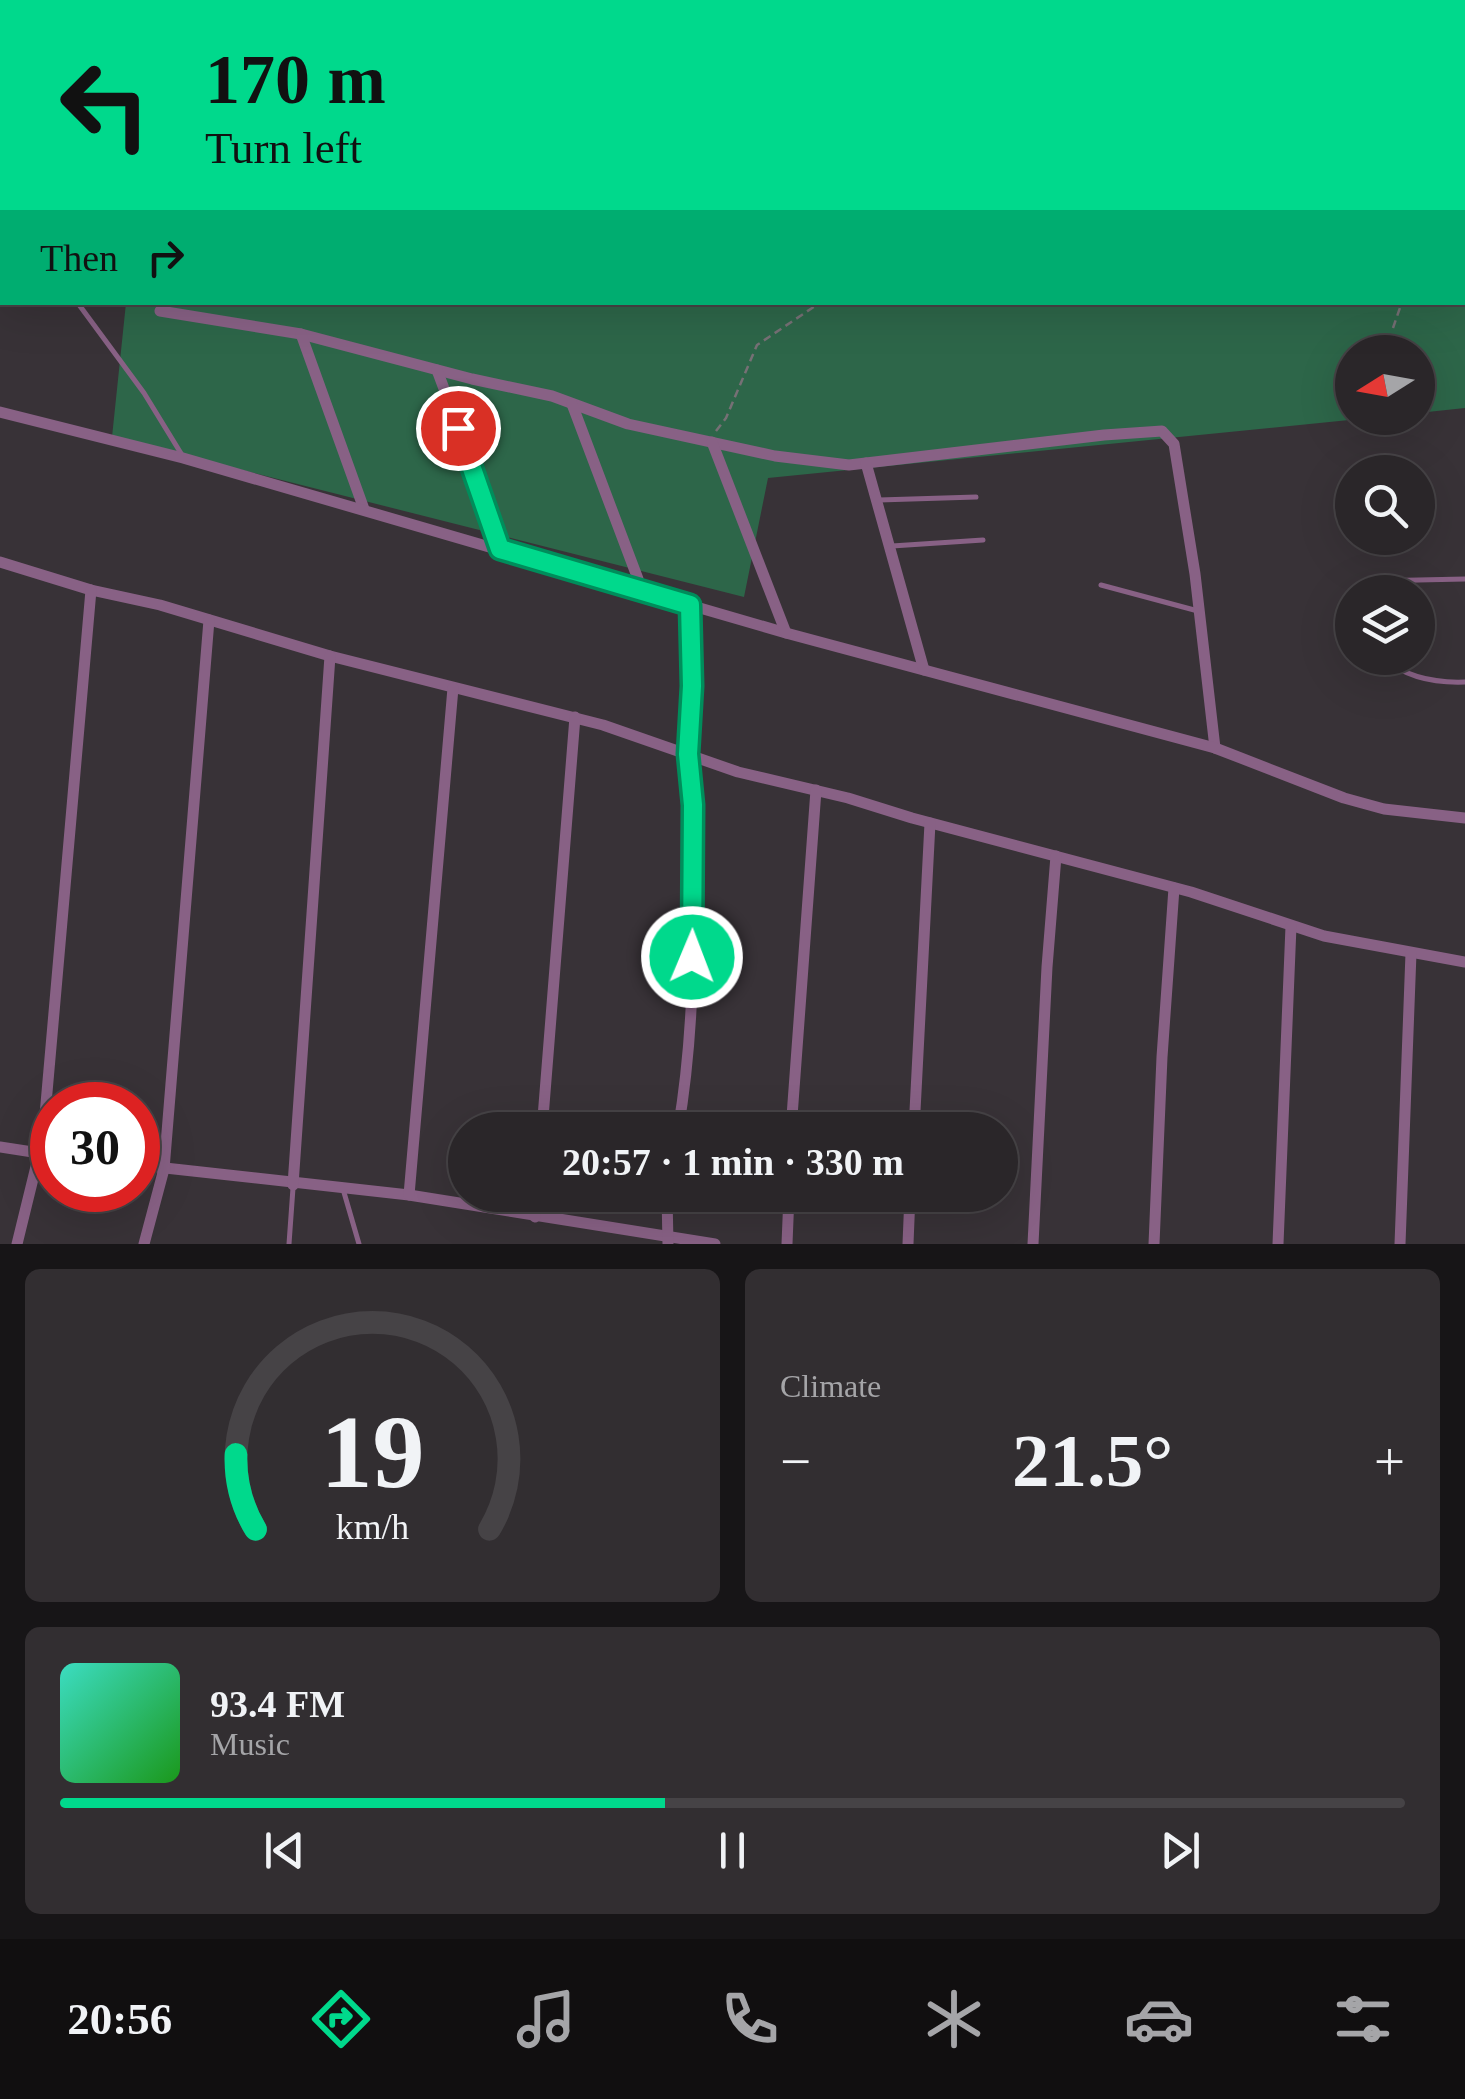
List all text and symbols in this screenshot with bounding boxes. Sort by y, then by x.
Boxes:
icon: left [40,40,170,170]
text: 170 m [205,41,386,118]
text: Turn left [205,123,362,173]
icon: right [138,230,193,285]
text: Then [40,237,118,279]
north arrow [1335,335,1435,435]
map controls [1335,335,1435,675]
pin [416,386,501,471]
icon: arrive [431,401,486,456]
button: search [1335,455,1435,555]
button: layers [1335,575,1435,675]
position arrow [640,905,744,1009]
speed limit sign: 30 [30,1082,160,1212]
text: 20:57 · 1 min · 330 m [562,1141,904,1183]
text: Climate [780,1368,881,1404]
text: 19 [321,1394,425,1509]
text: 21.5° [1012,1419,1173,1502]
text: − [780,1431,811,1492]
text: + [1374,1431,1405,1492]
text: km/h [336,1507,409,1547]
text: 93.4 FM [210,1683,345,1725]
text: Music [210,1726,290,1762]
icon: previous [257,1823,312,1878]
icon: pause [705,1823,760,1878]
icon: next [1153,1823,1208,1878]
icon: directions [306,1984,376,2054]
icon: music [511,1984,581,2054]
icon: phone [715,1984,785,2054]
icon: climate [919,1984,989,2054]
icon: car [1124,1984,1194,2054]
icon: filters [1328,1984,1398,2054]
text: 20:56 [67,1994,172,2044]

